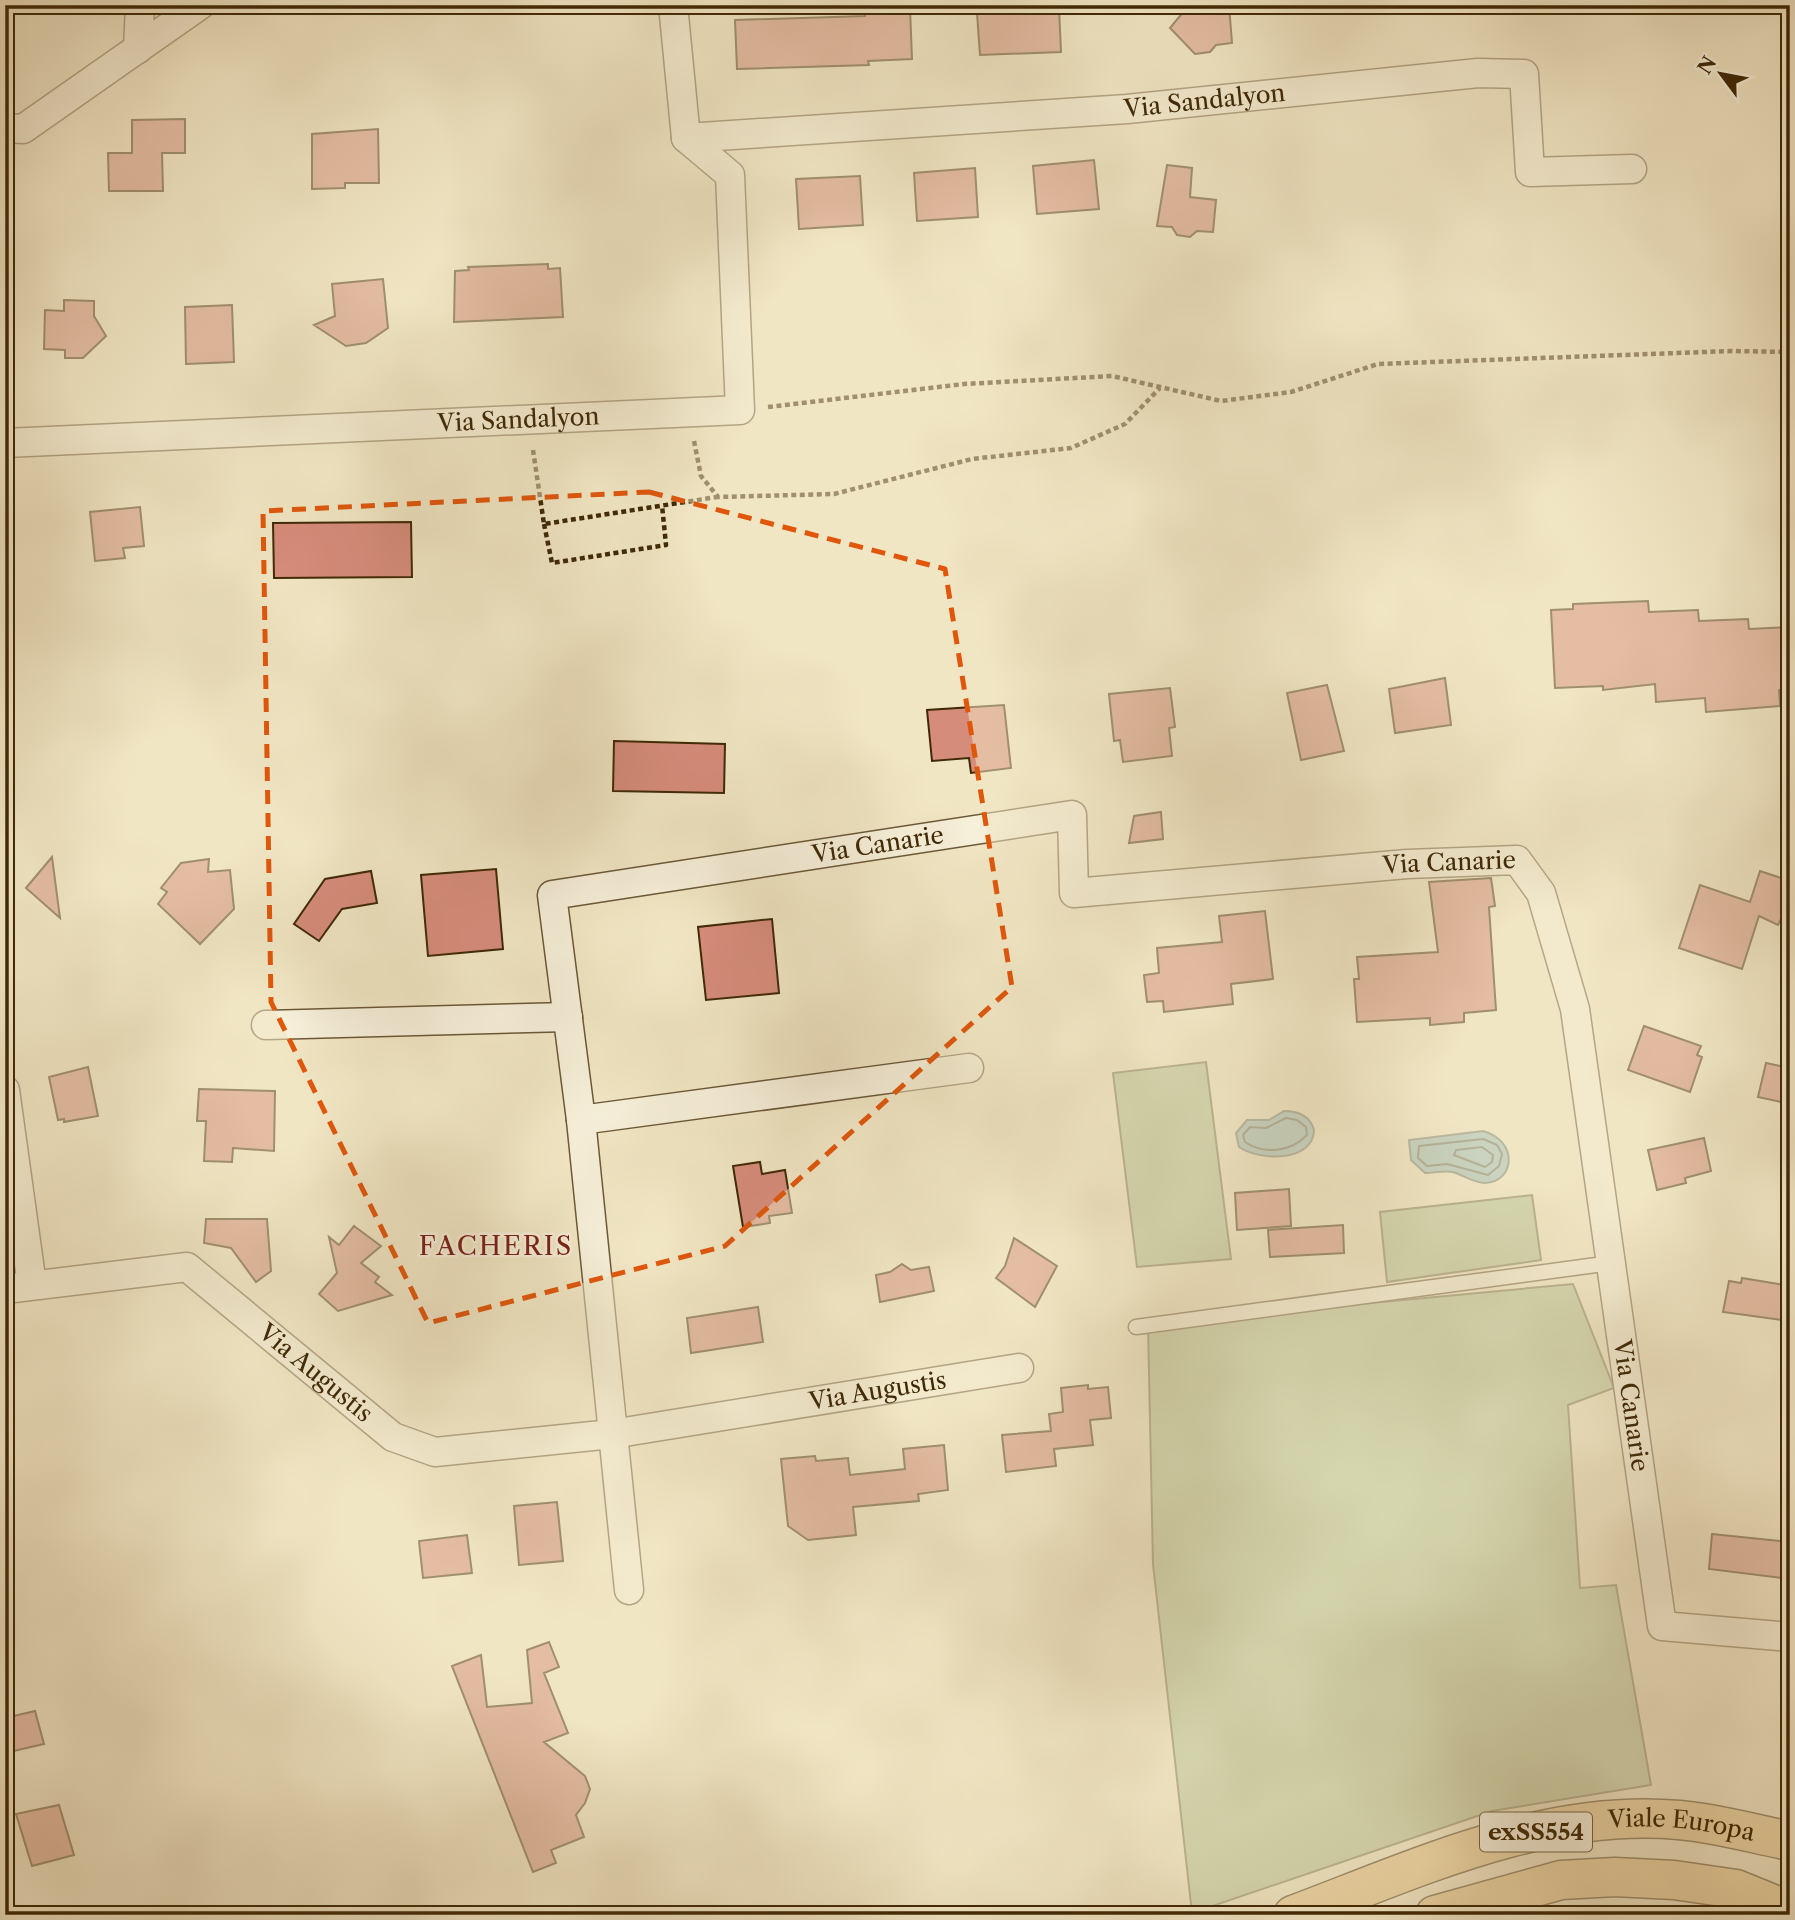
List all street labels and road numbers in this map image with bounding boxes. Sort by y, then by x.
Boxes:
street label: Via Sandalyon [1121,78,1287,123]
street label: Via Sandalyon [436,401,600,438]
street label: Via Canarie [809,820,946,869]
street label: Via Canarie [1380,845,1516,880]
street label: Via Augustis [252,1317,379,1428]
street label: Via Canarie [1608,1337,1655,1473]
street label: Via Augustis [806,1365,948,1416]
street label: Viale Europa [1606,1803,1758,1847]
road number: exSS554 [1480,1812,1592,1852]

